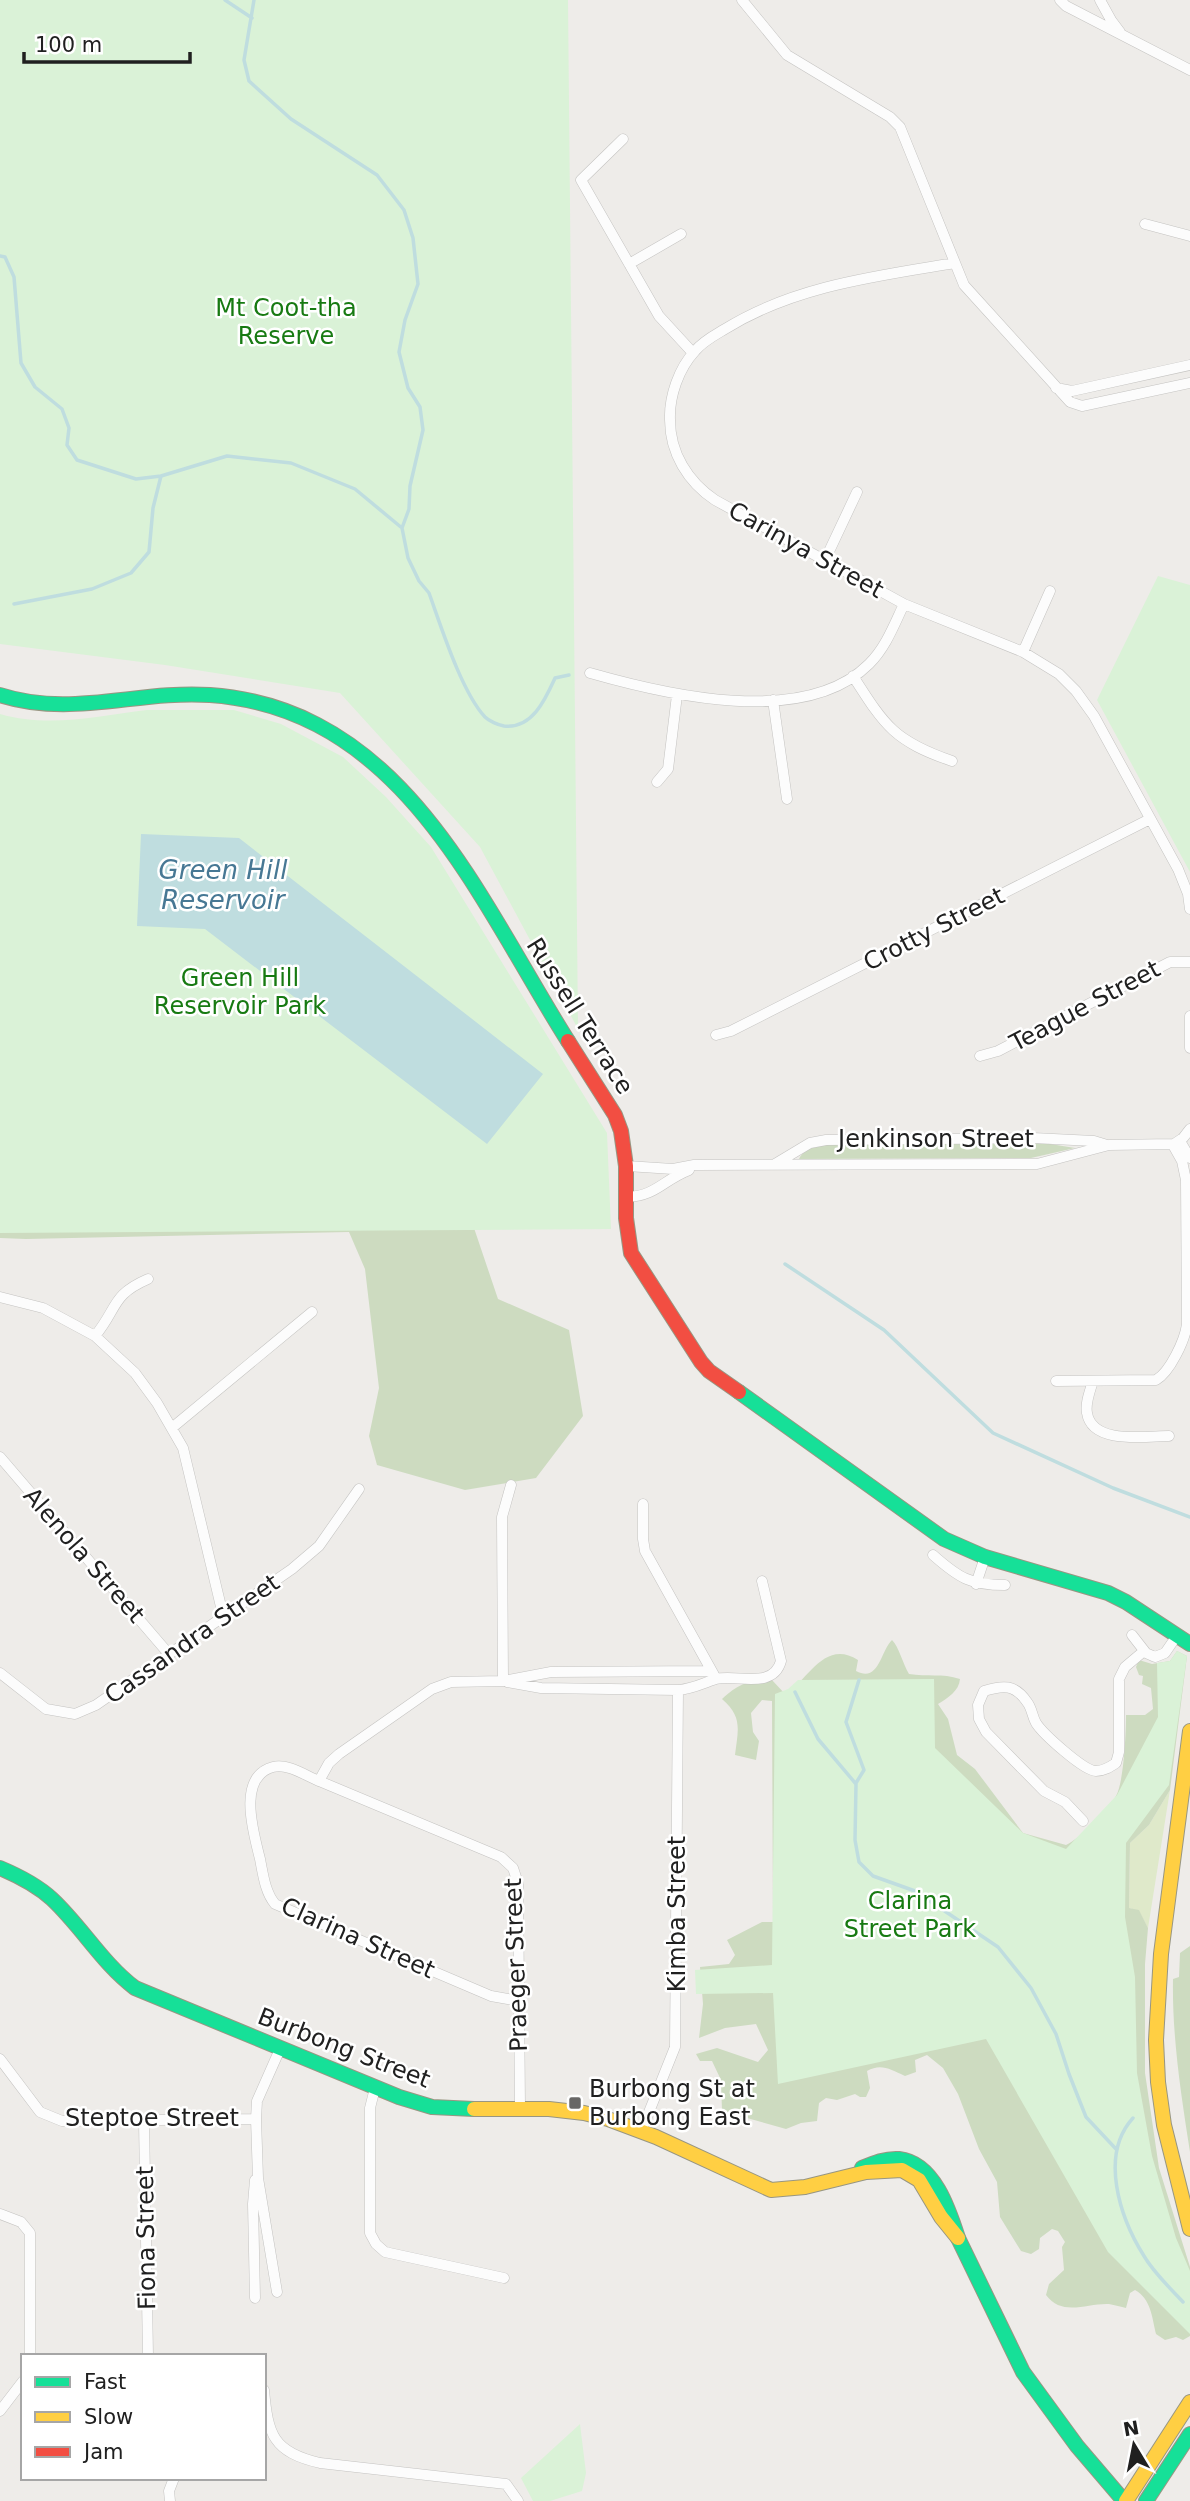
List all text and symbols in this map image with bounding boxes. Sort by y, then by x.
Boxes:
scale bar [24,21,191,65]
text: 100 m [35,33,102,57]
park label: Mt Coot-tha Reserve [215,294,357,350]
street label: Carinya Street [724,496,888,604]
water label: Green Hill Reservoir [159,855,288,915]
street label: Crotty Street [859,881,1009,977]
street label: Russell Terrace [521,933,639,1099]
street label: Teague Street [1004,955,1165,1058]
park label: Green Hill Reservoir Park [154,964,326,1020]
street label: Jenkinson Street [836,1125,1034,1153]
street label: Alenola Street [18,1482,150,1628]
street label: Cassandra Street [99,1568,285,1710]
street label: Kimba Street [663,1836,691,1992]
street label: Praeger Street [499,1878,533,2052]
park label: Clarina Street Park [844,1887,976,1943]
street label: Clarina Street [277,1892,439,1984]
street label: Burbong Street [254,2002,434,2094]
place label: Burbong St at Burbong East [589,2075,755,2131]
marker: Burbong St at Burbong East [567,2095,583,2111]
street label: Steptoe Street [65,2104,239,2132]
street label: Fiona Street [131,2166,161,2310]
legend [21,2354,266,2480]
text: Fast [84,2370,126,2394]
text: Slow [84,2405,133,2429]
north arrow [1099,2410,1169,2480]
text: N [1121,2416,1141,2440]
text: Jam [82,2440,124,2464]

